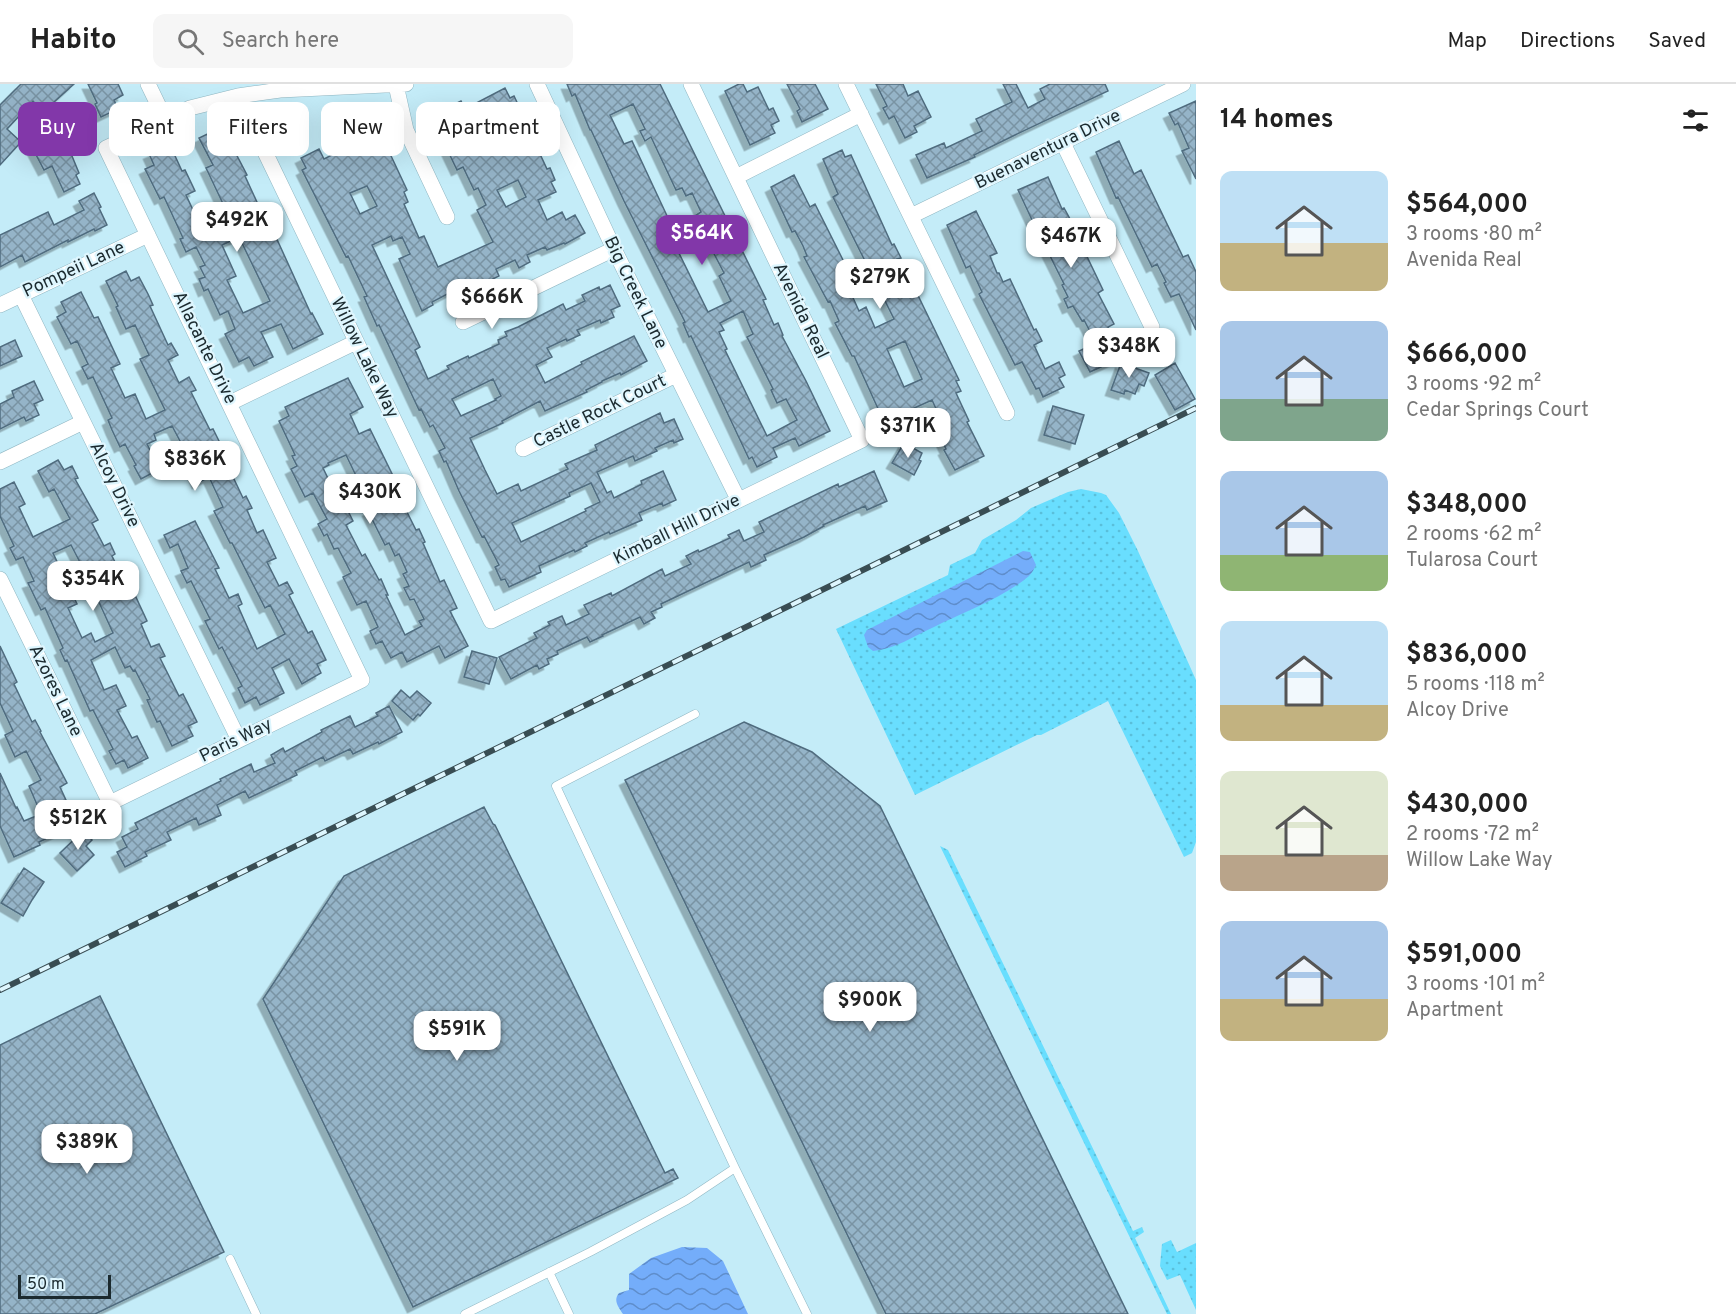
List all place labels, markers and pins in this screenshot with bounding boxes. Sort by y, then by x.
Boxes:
pin: $492K [195,202,279,253]
pin: $564K [660,215,744,266]
pin: $467K [1029,218,1113,269]
pin: $279K [838,259,922,310]
pin: $666K [450,279,534,330]
pin: $348K [1087,328,1171,379]
pin: $371K [866,408,950,459]
pin: $836K [153,441,237,492]
pin: $430K [328,474,412,525]
pin: $354K [51,561,135,612]
pin: $512K [36,800,120,851]
pin: $900K [828,982,912,1033]
pin: $591K [415,1011,499,1062]
pin: $389K [45,1124,129,1175]

